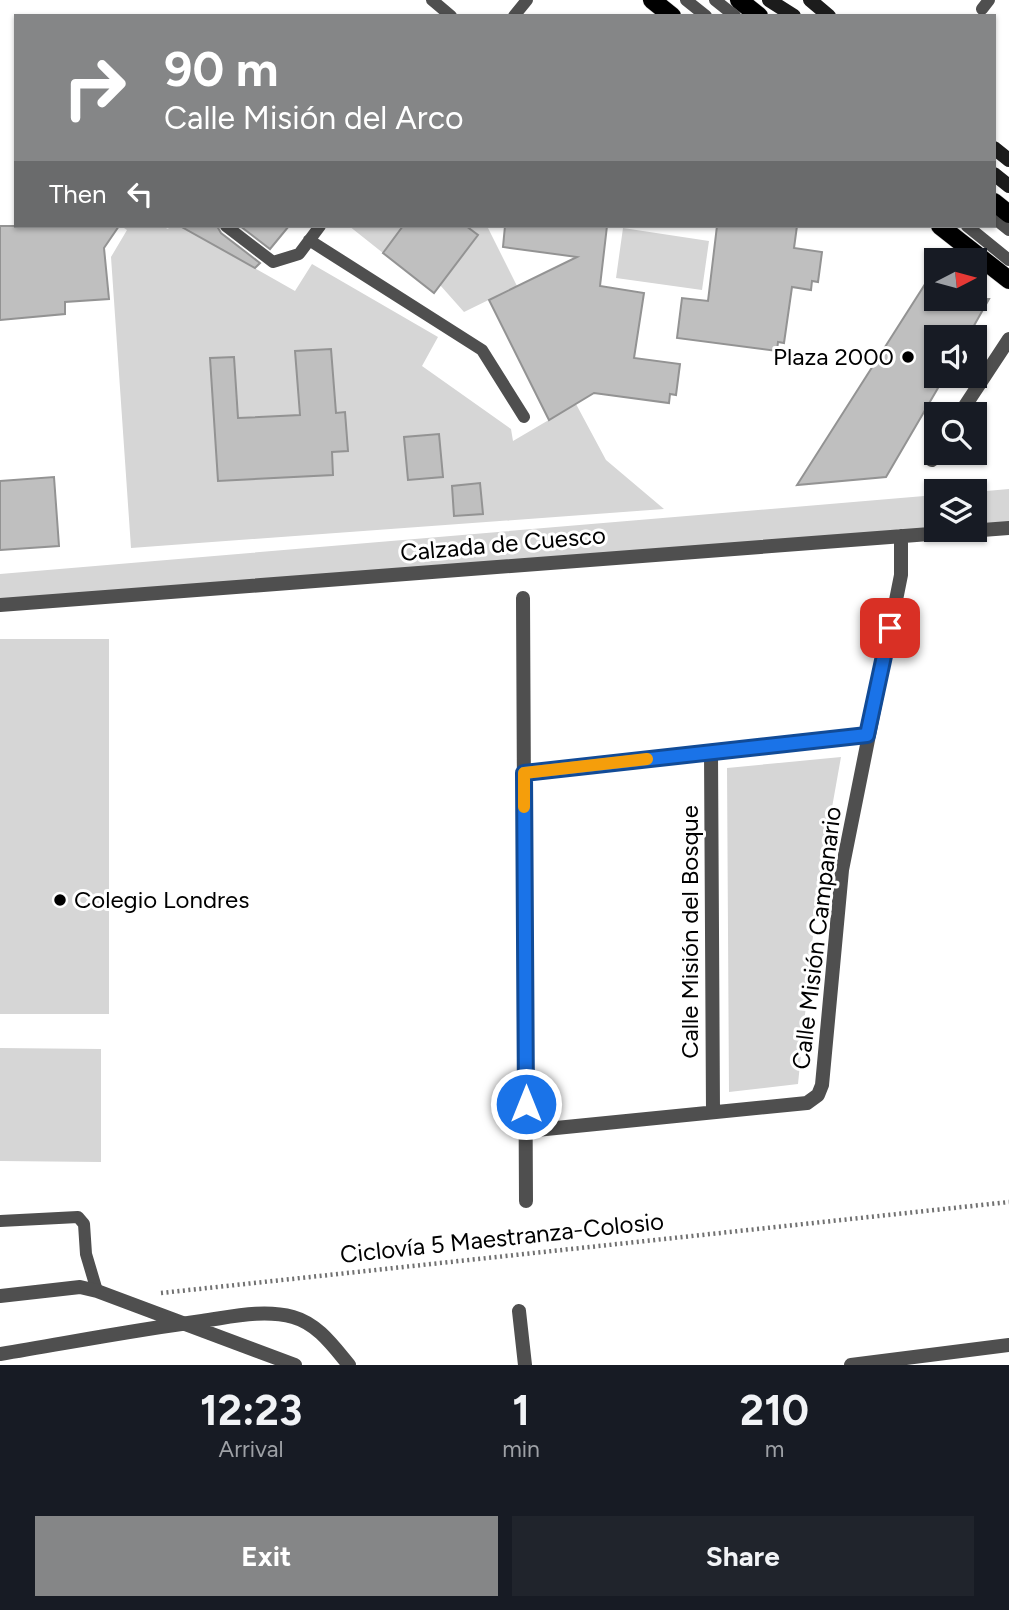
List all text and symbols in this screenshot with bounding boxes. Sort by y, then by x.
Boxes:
text: 90 m [164,39,279,98]
icon: right [49,42,140,133]
text: Calle Misión del Arco [164,99,464,137]
icon: left [121,175,159,213]
text: Then [49,178,107,210]
north arrow [924,248,987,312]
map controls [924,248,987,542]
button: sound [924,325,987,388]
place label: Plaza 2000 [773,342,894,371]
marker: Plaza 2000 [900,349,916,365]
button: search [924,402,987,465]
button: layers [924,479,987,542]
street label: Calzada de Cuesco [399,520,607,567]
pin [860,598,920,658]
icon: arrive [871,609,909,647]
street label: Calle Misión del Bosque [675,805,704,1059]
street label: Calle Misión Campanario [786,805,847,1071]
place label: Colegio Londres [74,885,249,914]
marker: Colegio Londres [52,892,68,908]
position arrow [489,1067,563,1141]
street label: Ciclovía 5 Maestranza-Colosio [339,1206,665,1269]
text: 12:23 [200,1385,302,1436]
text: 1 [512,1385,530,1436]
text: 210 [740,1385,809,1436]
text: Arrival [219,1435,284,1463]
text: min [502,1435,540,1463]
text: m [765,1435,784,1463]
button: Exit [35,1516,498,1596]
button: Share [512,1516,974,1596]

